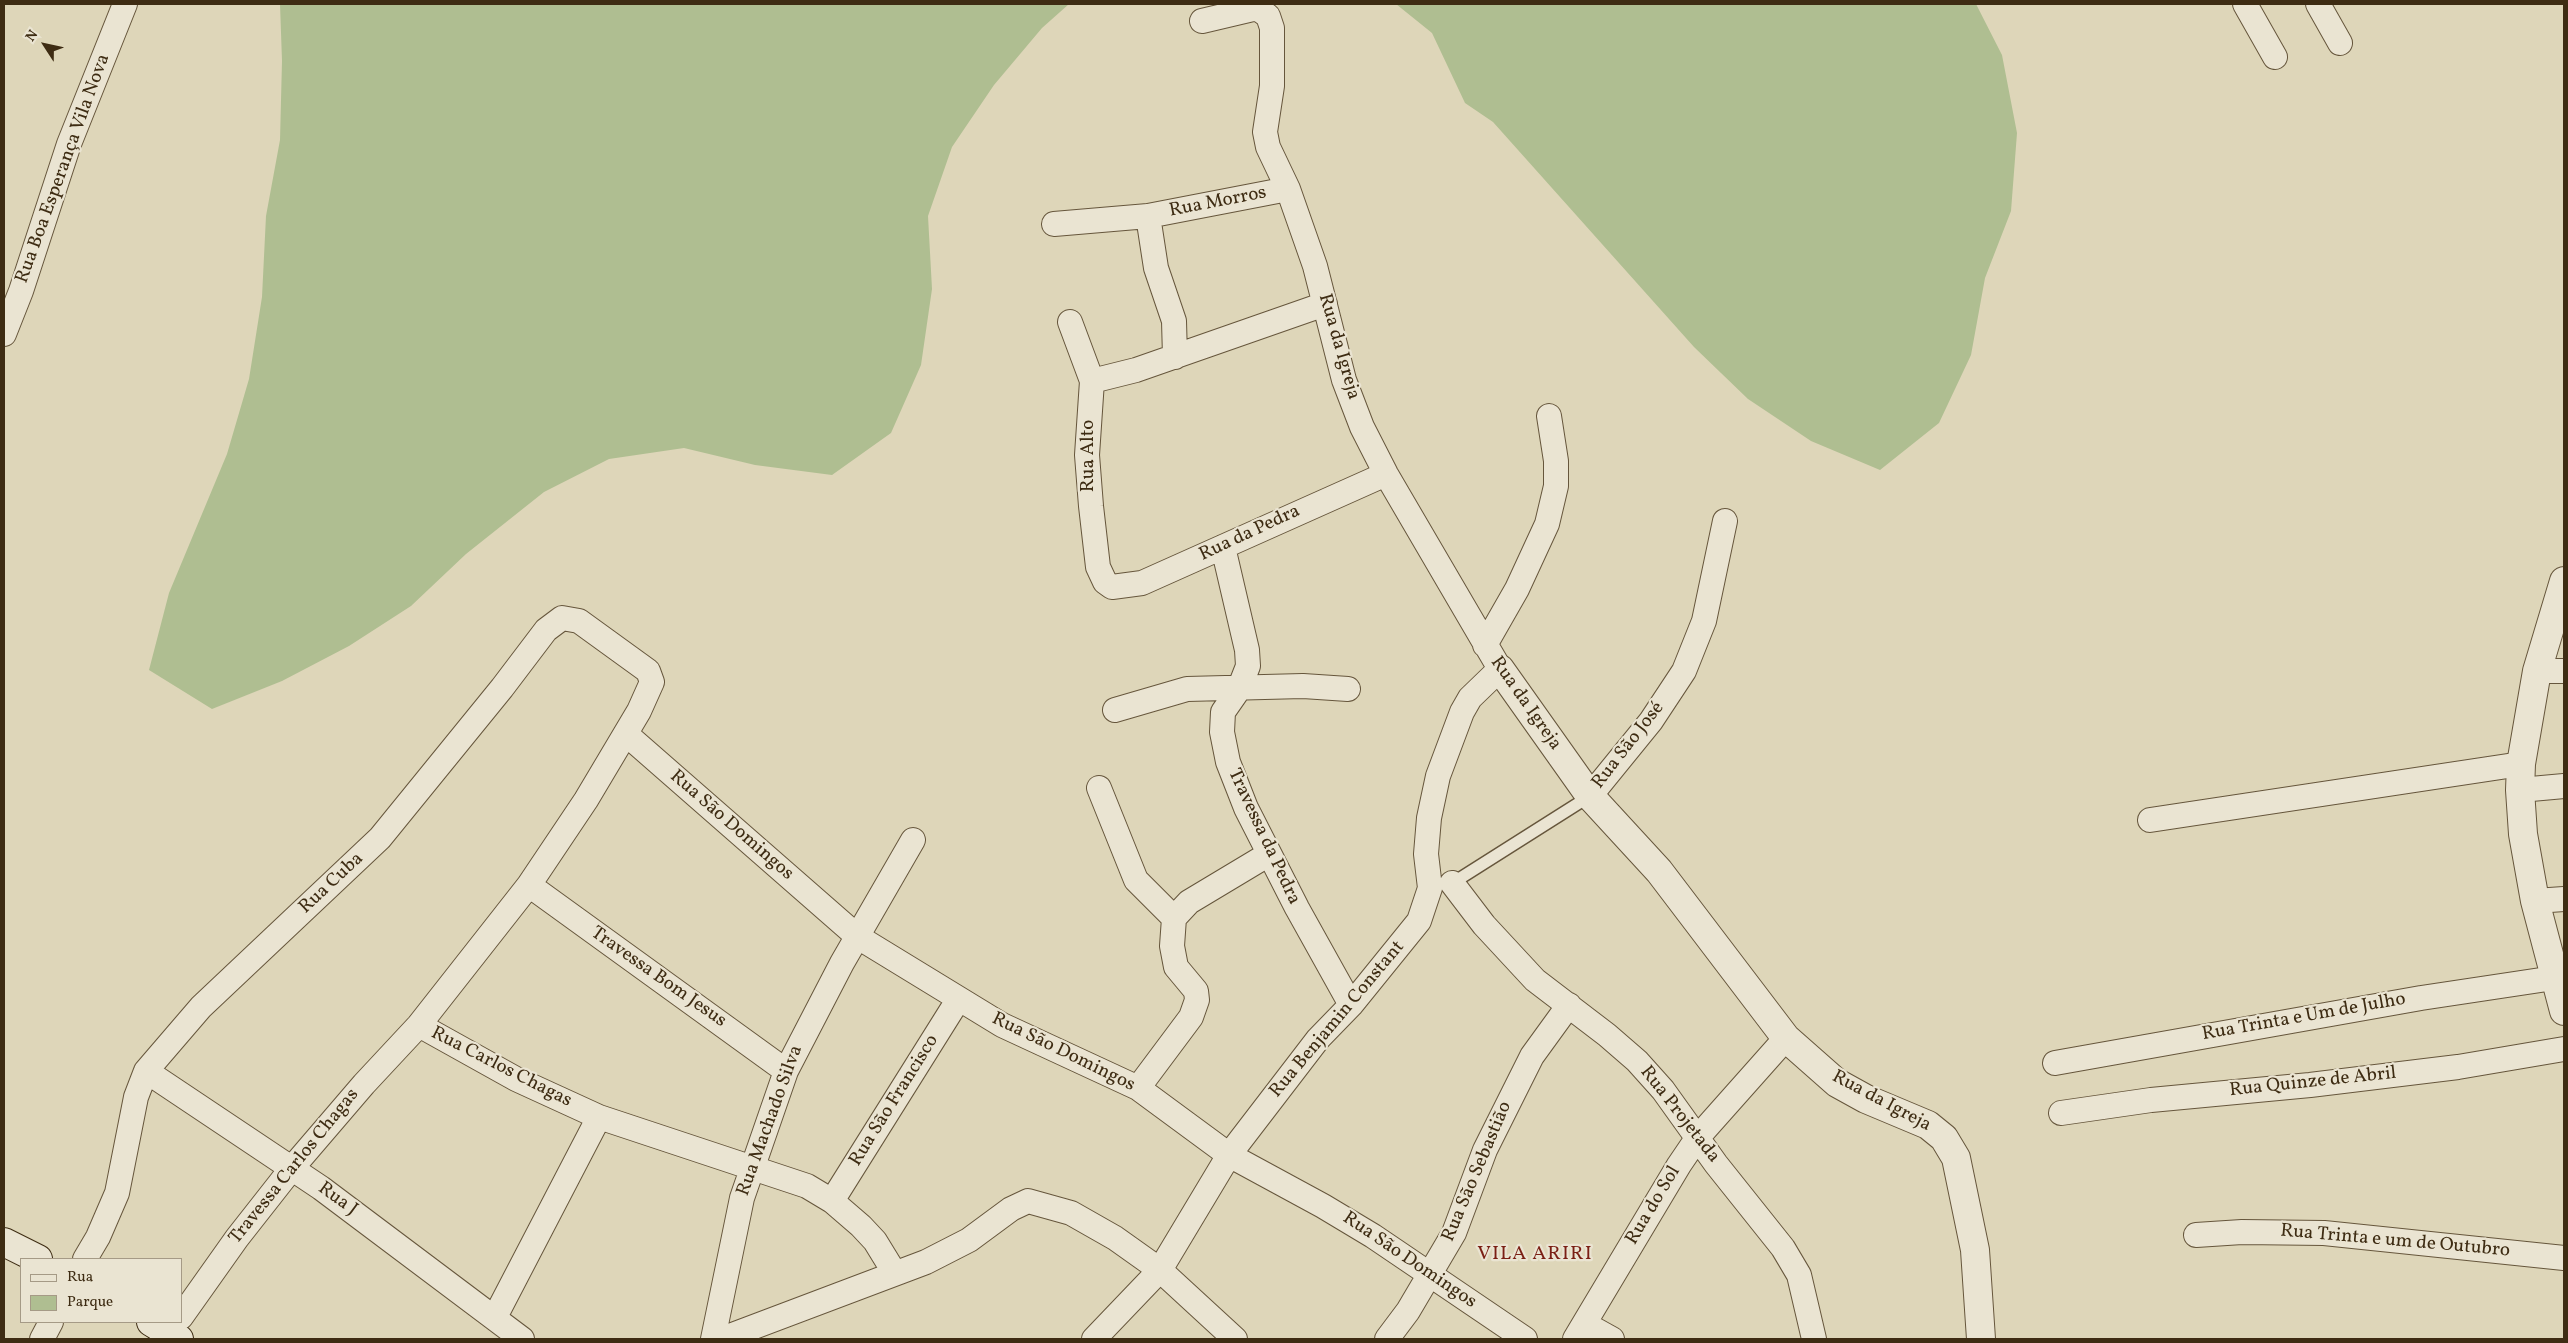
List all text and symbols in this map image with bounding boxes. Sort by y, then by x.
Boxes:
north arrow [20,20,70,70]
text: N [22,27,43,46]
street label: Rua Boa Esperança Vila Nova [12,51,116,287]
street label: Rua Morros [1167,182,1269,224]
street label: Rua da Igreja [1312,291,1364,403]
street label: Rua Alto [1079,420,1101,492]
street label: Rua da Pedra [1196,501,1304,567]
street label: Rua da Igreja [1484,653,1566,755]
street label: Rua São José [1588,698,1670,794]
street label: Travessa da Pedra [1222,765,1304,909]
street label: Rua São Domingos [664,766,798,886]
street label: Rua Cuba [295,848,369,920]
street label: Travessa Bom Jesus [586,923,730,1033]
street label: Rua Benjamin Constant [1266,937,1410,1103]
street label: Rua Trinta e Um de Julho [2201,989,2407,1047]
street label: Rua São Domingos [988,1008,1138,1098]
street label: Rua Carlos Chagas [427,1023,575,1113]
street label: Rua São Francisco [845,1031,945,1171]
street label: Rua Machado Silva [733,1042,809,1200]
street label: Rua Projetada [1634,1062,1724,1168]
street label: Rua Quinze de Abril [2228,1063,2398,1103]
street label: Rua da Igreja [1827,1066,1935,1138]
street label: Travessa Carlos Chagas [225,1085,365,1249]
street label: Rua São Sebastião [1438,1098,1518,1246]
street label: Rua do Sol [1622,1163,1686,1249]
street label: Rua J [313,1178,361,1222]
street label: Rua São Domingos [1338,1208,1480,1314]
street label: Rua Trinta e um de Outubro [2279,1221,2511,1263]
district label: VILA ARIRI [1476,1243,1594,1267]
legend [20,1258,182,1323]
text: Rua [67,1267,93,1288]
text: Parque [67,1292,113,1313]

